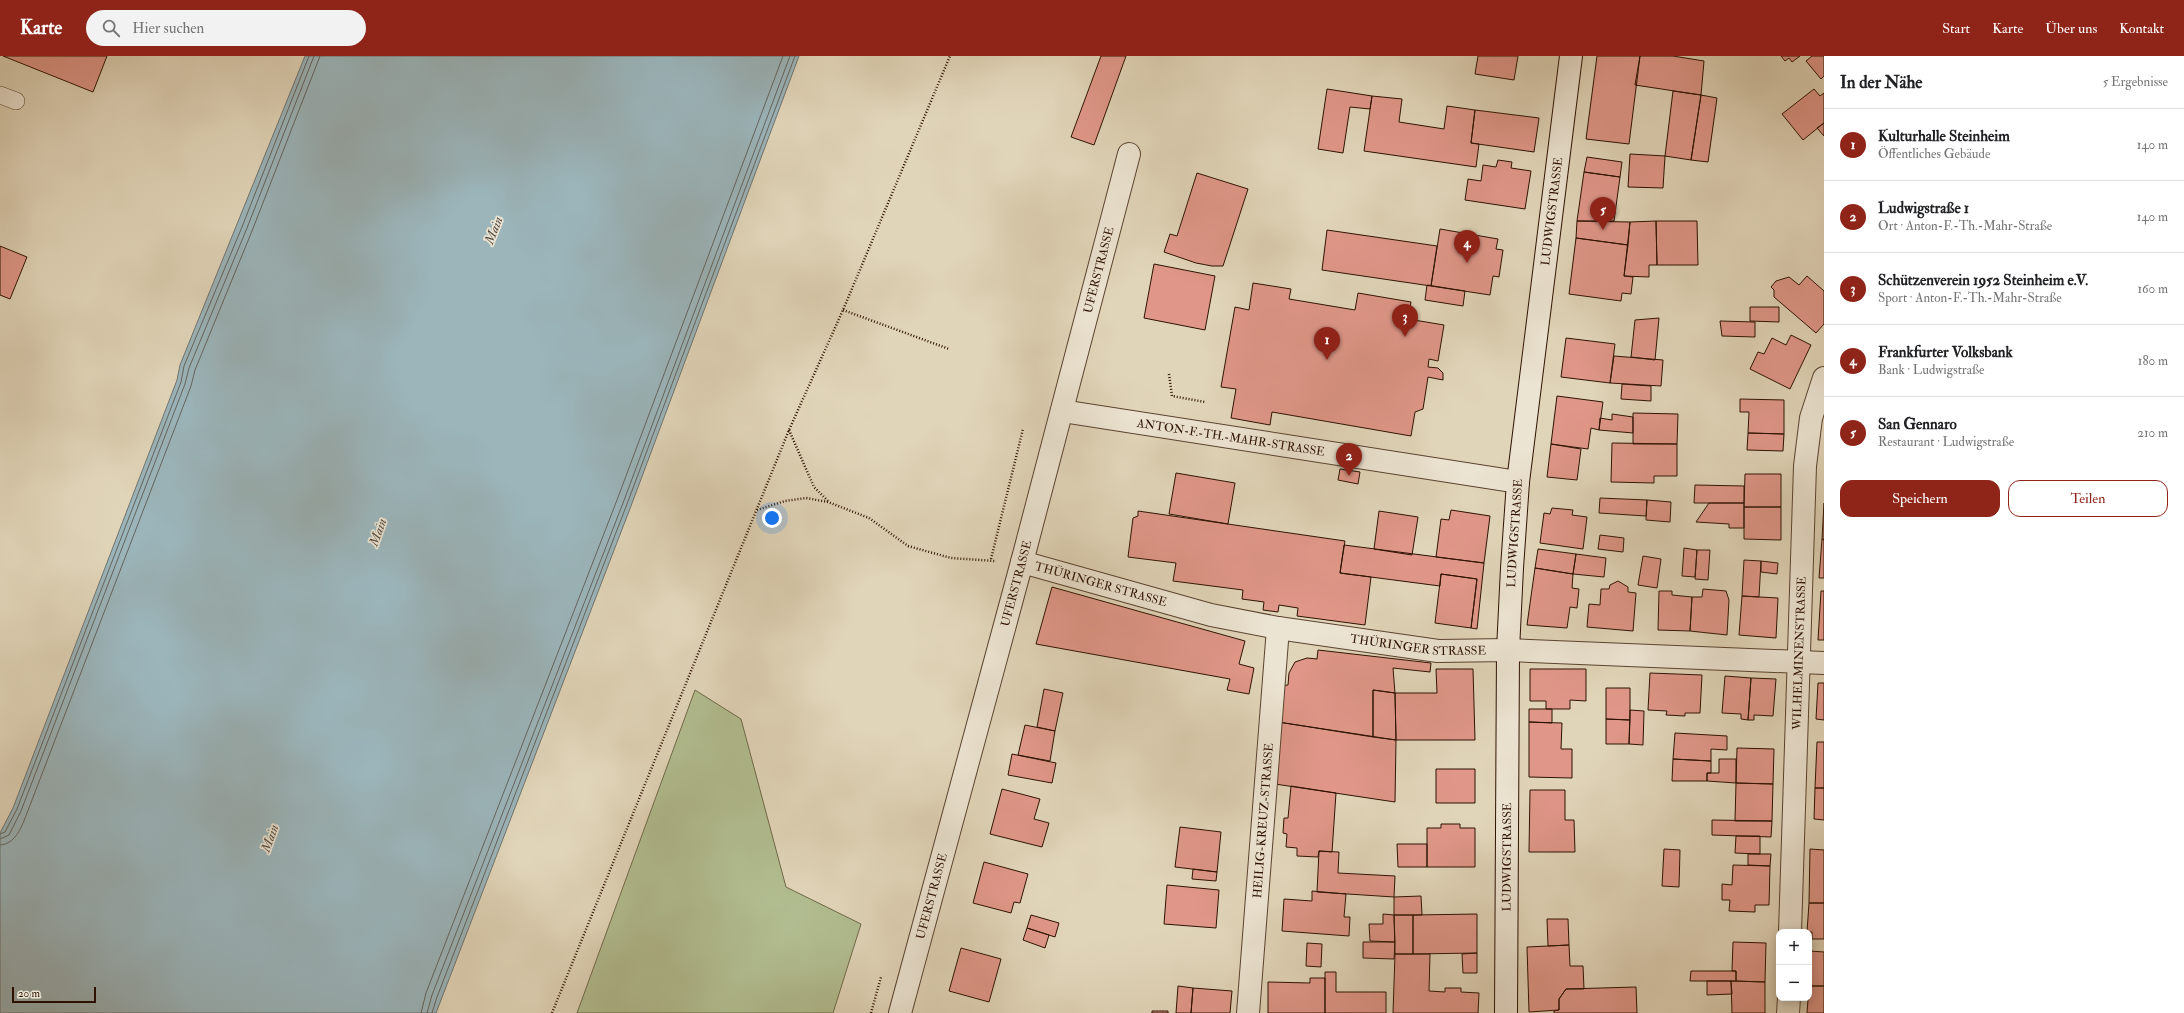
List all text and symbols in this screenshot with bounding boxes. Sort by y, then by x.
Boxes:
search box [86,10,366,46]
text: Karte [20,16,62,40]
icon: search [100,17,122,39]
text: Hier suchen [132,19,204,38]
text: Start [1942,20,1970,37]
text: Karte [1992,20,2023,37]
text: Über uns [2045,20,2097,37]
text: Kontakt [2119,20,2164,37]
text: In der Nähe [1840,72,1922,93]
text: 5 Ergebnisse [2103,74,2168,90]
text: Kulturhalle Steinheim [1878,127,2010,146]
text: 1 [1851,137,1855,153]
text: 140 m [2137,137,2168,153]
text: Öffentliches Gebäude [1878,146,1990,162]
street label: LUDWIGSTRASSE [1538,156,1566,266]
pin: 5 [1590,197,1616,230]
text: Ludwigstraße 1 [1878,199,1969,218]
text: 2 [1850,209,1856,225]
text: 140 m [2137,209,2168,225]
water label: Main [481,214,506,247]
text: Ort · Anton-F.-Th.-Mahr-Straße [1878,218,2052,234]
street label: UFERSTRASSE [1081,225,1118,315]
pin: 4 [1454,230,1480,263]
text: Schützenverein 1952 Steinheim e.V. [1878,271,2088,290]
text: 3 [1851,281,1856,297]
text: 160 m [2137,281,2168,297]
text: Sport · Anton-F.-Th.-Mahr-Straße [1878,290,2062,306]
pin: 3 [1392,304,1418,337]
pin: 1 [1314,327,1340,360]
text: Frankfurter Volksbank [1878,343,2013,362]
text: 4 [1849,353,1857,369]
text: 180 m [2138,353,2168,369]
text: Bank · Ludwigstraße [1878,362,1984,378]
text: San Gennaro [1878,415,1957,434]
street label: ANTON-F.-TH.-MAHR-STRASSE [1135,416,1326,460]
text: 5 [1850,425,1856,441]
text: 210 m [2137,425,2168,441]
text: Restaurant · Ludwigstraße [1878,434,2014,450]
pin: 2 [1336,443,1362,476]
street label: LUDWIGSTRASSE [1504,478,1526,588]
button: Speichern [1840,480,2000,517]
button: Teilen [2008,480,2168,517]
your location [762,508,782,528]
water label: Main [365,516,390,549]
street label: UFERSTRASSE [998,538,1035,628]
street label: THÜRINGER STRASSE [1033,559,1169,610]
street label: WILHELMINENSTRASSE [1789,576,1809,731]
street label: THÜRINGER STRASSE [1349,631,1487,659]
street label: HEILIG-KREUZ-STRASSE [1250,742,1277,899]
street label: LUDWIGSTRASSE [1500,802,1515,912]
water label: Main [257,822,282,855]
street label: UFERSTRASSE [913,851,951,941]
map controls [1776,929,1812,1001]
button: + [1776,929,1812,965]
button: − [1776,965,1812,1001]
scale bar [12,985,96,1004]
text: 20 m [18,987,40,1000]

